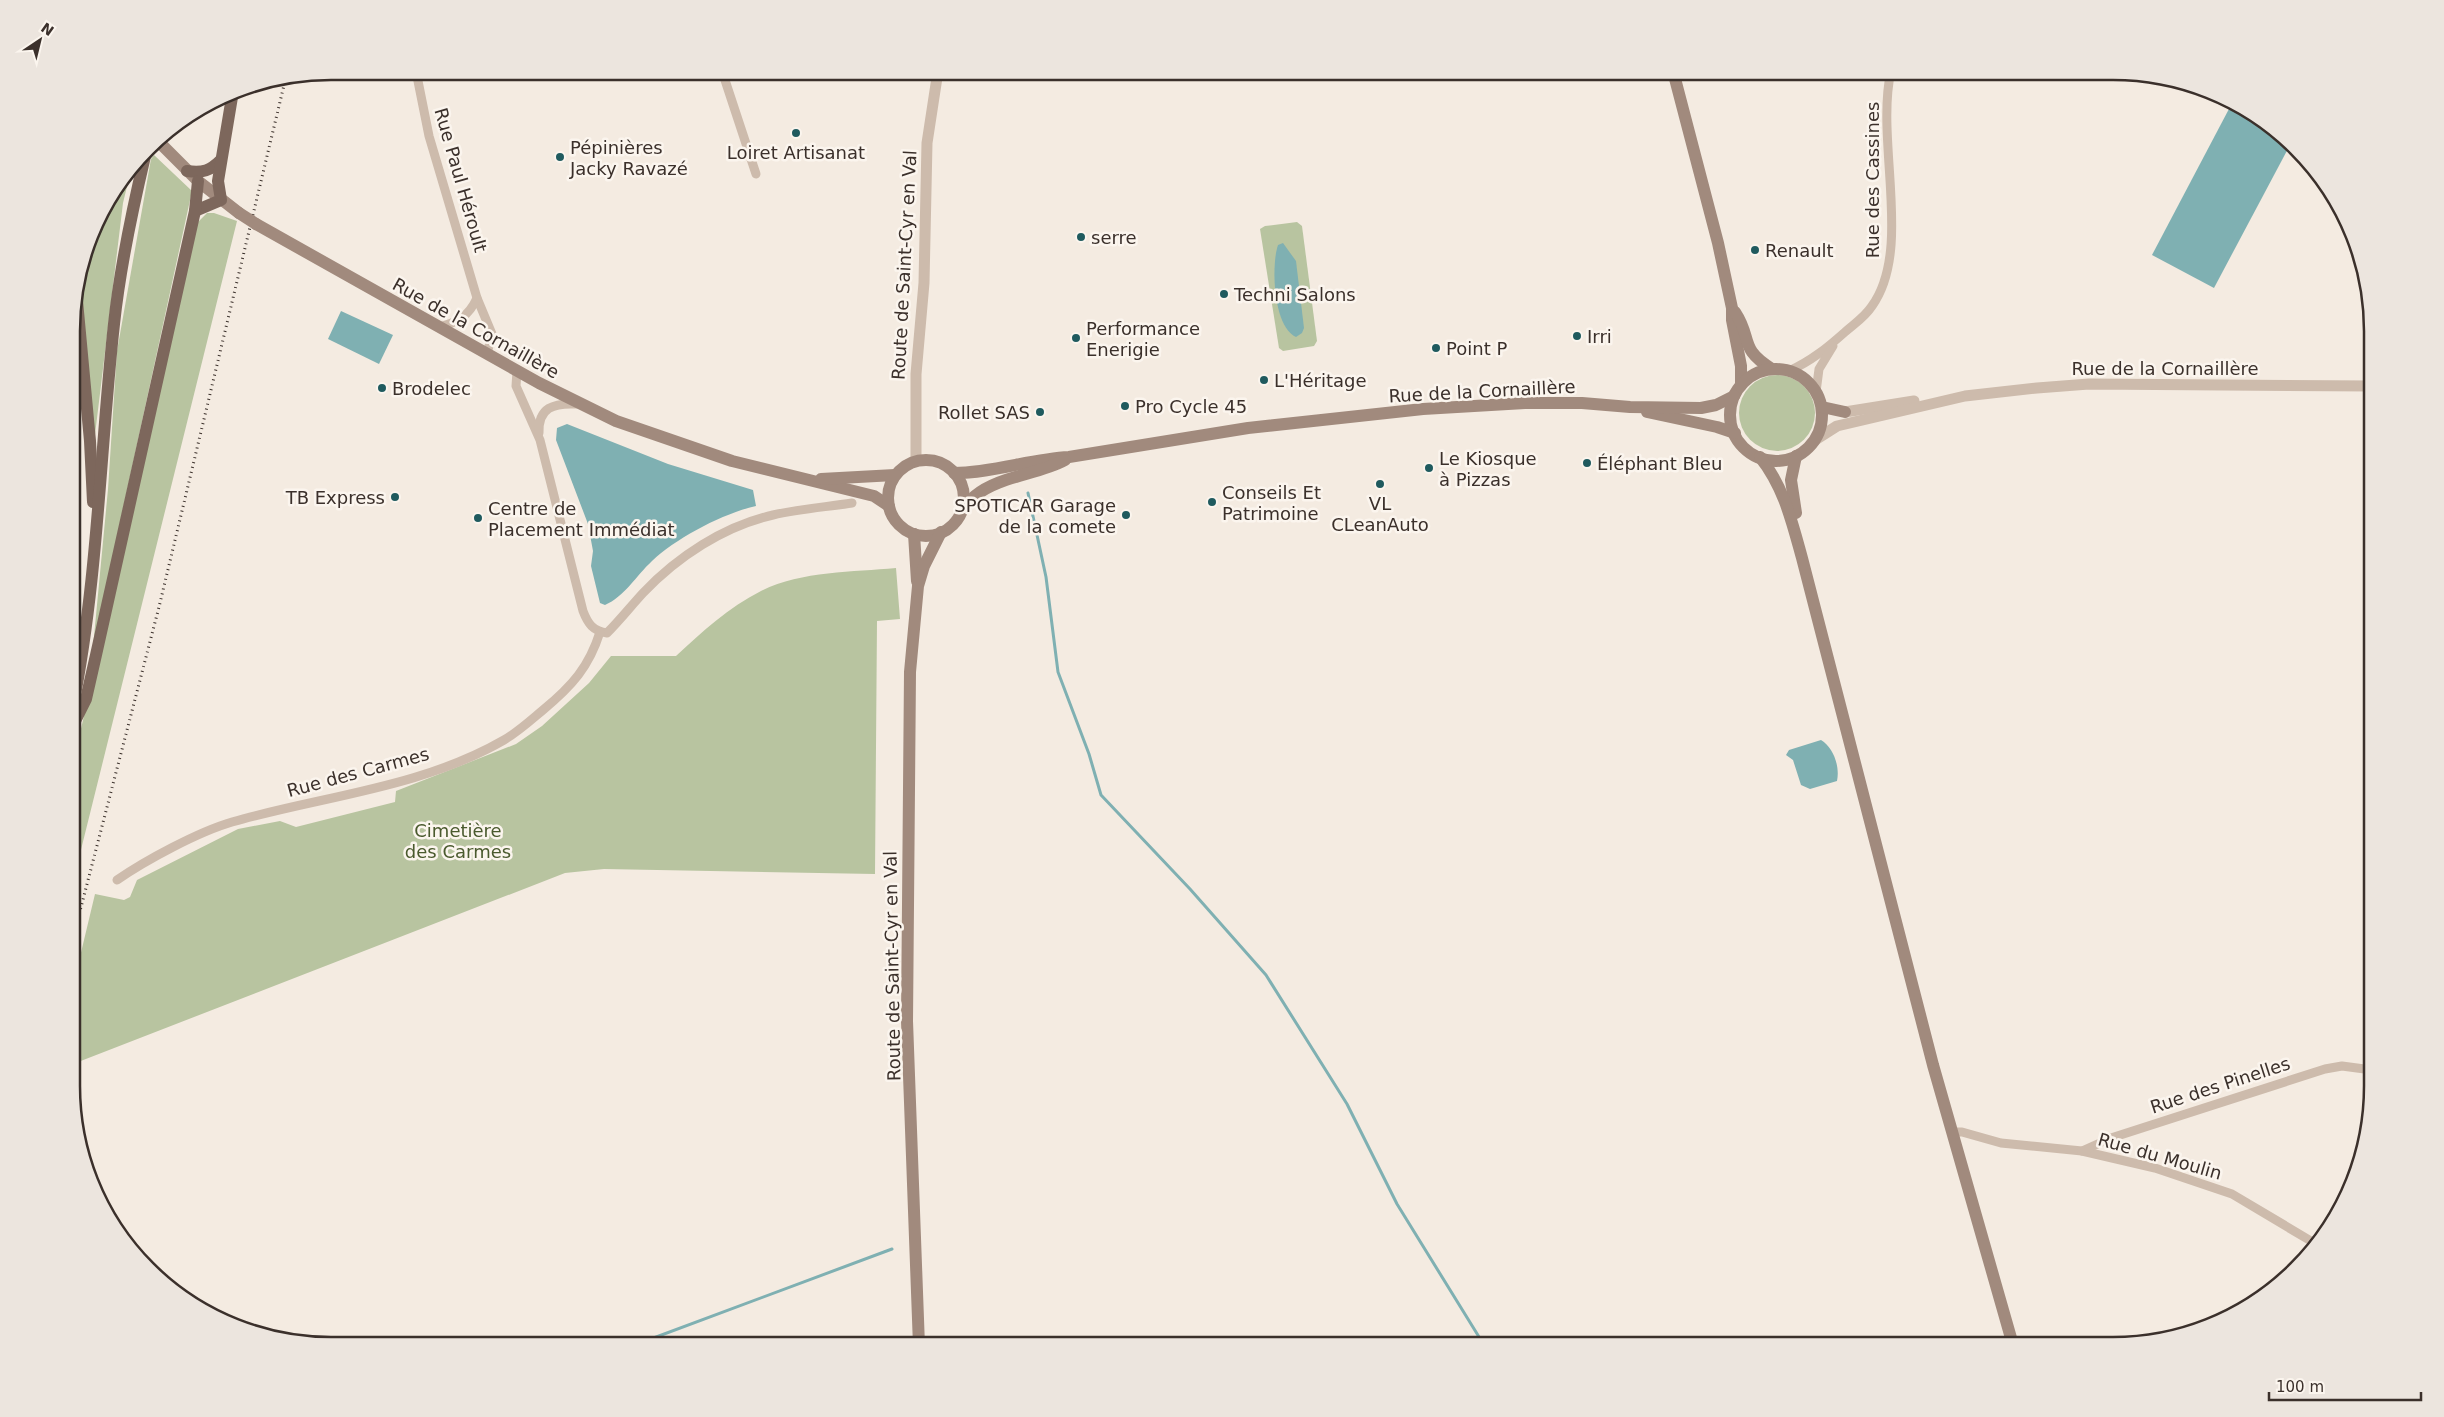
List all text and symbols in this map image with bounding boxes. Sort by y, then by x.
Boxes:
north arrow [15,15,65,65]
text: N [38,19,57,39]
street label: Rue des Cassines [1862,102,1883,258]
street label: Rue Paul Héroult [430,105,492,255]
marker: Loiret Artisanat [790,127,802,139]
place label: Pépinières Jacky Ravazé [569,137,688,179]
place label: Loiret Artisanat [727,142,865,163]
street label: Route de Saint-Cyr en Val [887,150,921,380]
marker: Pépinières Jacky Ravazé [554,151,566,163]
place label: serre [1091,227,1137,248]
marker: serre [1075,231,1087,243]
place label: Renault [1765,240,1834,261]
marker: Renault [1749,244,1761,256]
street label: Rue de la Cornaillère [389,273,563,383]
place label: Techni Salons [1233,284,1356,305]
marker: Techni Salons [1218,288,1230,300]
place label: Performance Enerigie [1086,318,1200,360]
place label: Irri [1587,326,1612,347]
marker: Irri [1571,330,1583,342]
marker: Performance Enerigie [1070,332,1082,344]
place label: Point P [1446,338,1507,359]
marker: Point P [1430,342,1442,354]
street label: Rue de la Cornaillère [2071,358,2259,379]
place label: L'Héritage [1274,370,1367,391]
marker: L'Héritage [1258,374,1270,386]
street label: Rue de la Cornaillère [1388,376,1576,406]
place label: Brodelec [392,378,471,399]
marker: Brodelec [376,382,388,394]
place label: Pro Cycle 45 [1135,396,1247,417]
marker: Pro Cycle 45 [1119,400,1131,412]
place label: Rollet SAS [938,402,1030,423]
marker: Rollet SAS [1034,406,1046,418]
place label: Le Kiosque à Pizzas [1439,448,1537,490]
place label: Éléphant Bleu [1597,453,1722,474]
marker: Éléphant Bleu [1581,457,1593,469]
marker: Le Kiosque à Pizzas [1423,462,1435,474]
marker: VL CLeanAuto [1374,478,1386,490]
place label: Conseils Et Patrimoine [1222,482,1321,524]
place label: TB Express [285,487,385,508]
marker: TB Express [389,491,401,503]
place label: VL CLeanAuto [1331,493,1429,535]
place label: SPOTICAR Garage de la comete [954,495,1116,537]
marker: Conseils Et Patrimoine [1206,496,1218,508]
place label: Centre de Placement Immédiat [488,498,675,540]
marker: SPOTICAR Garage de la comete [1120,509,1132,521]
marker: Centre de Placement Immédiat [472,512,484,524]
street label: Rue des Carmes [285,743,431,801]
park label: Cimetière des Carmes [405,820,511,862]
street label: Route de Saint-Cyr en Val [879,851,905,1081]
street label: Rue des Pinelles [2147,1052,2293,1118]
street label: Rue du Moulin [2096,1128,2224,1184]
scale bar [2269,1370,2422,1402]
text: 100 m [2276,1378,2324,1396]

